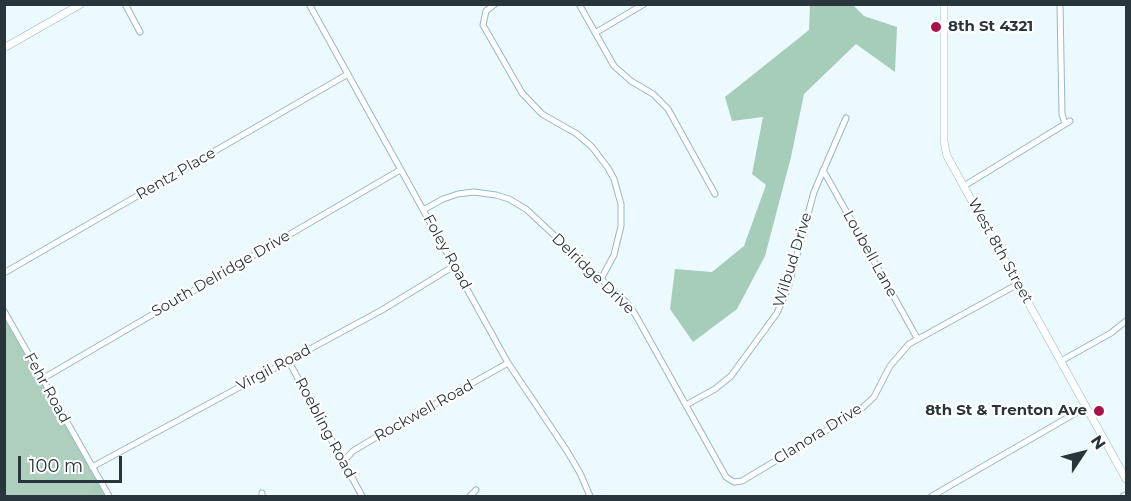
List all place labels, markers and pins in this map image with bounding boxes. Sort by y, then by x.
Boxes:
place label: 8th St 4321 [948,18,1033,36]
marker: 8th St 4321 [929,20,943,34]
place label: 8th St & Trenton Ave [925,402,1087,420]
marker: 8th St & Trenton Ave [1092,404,1106,418]

